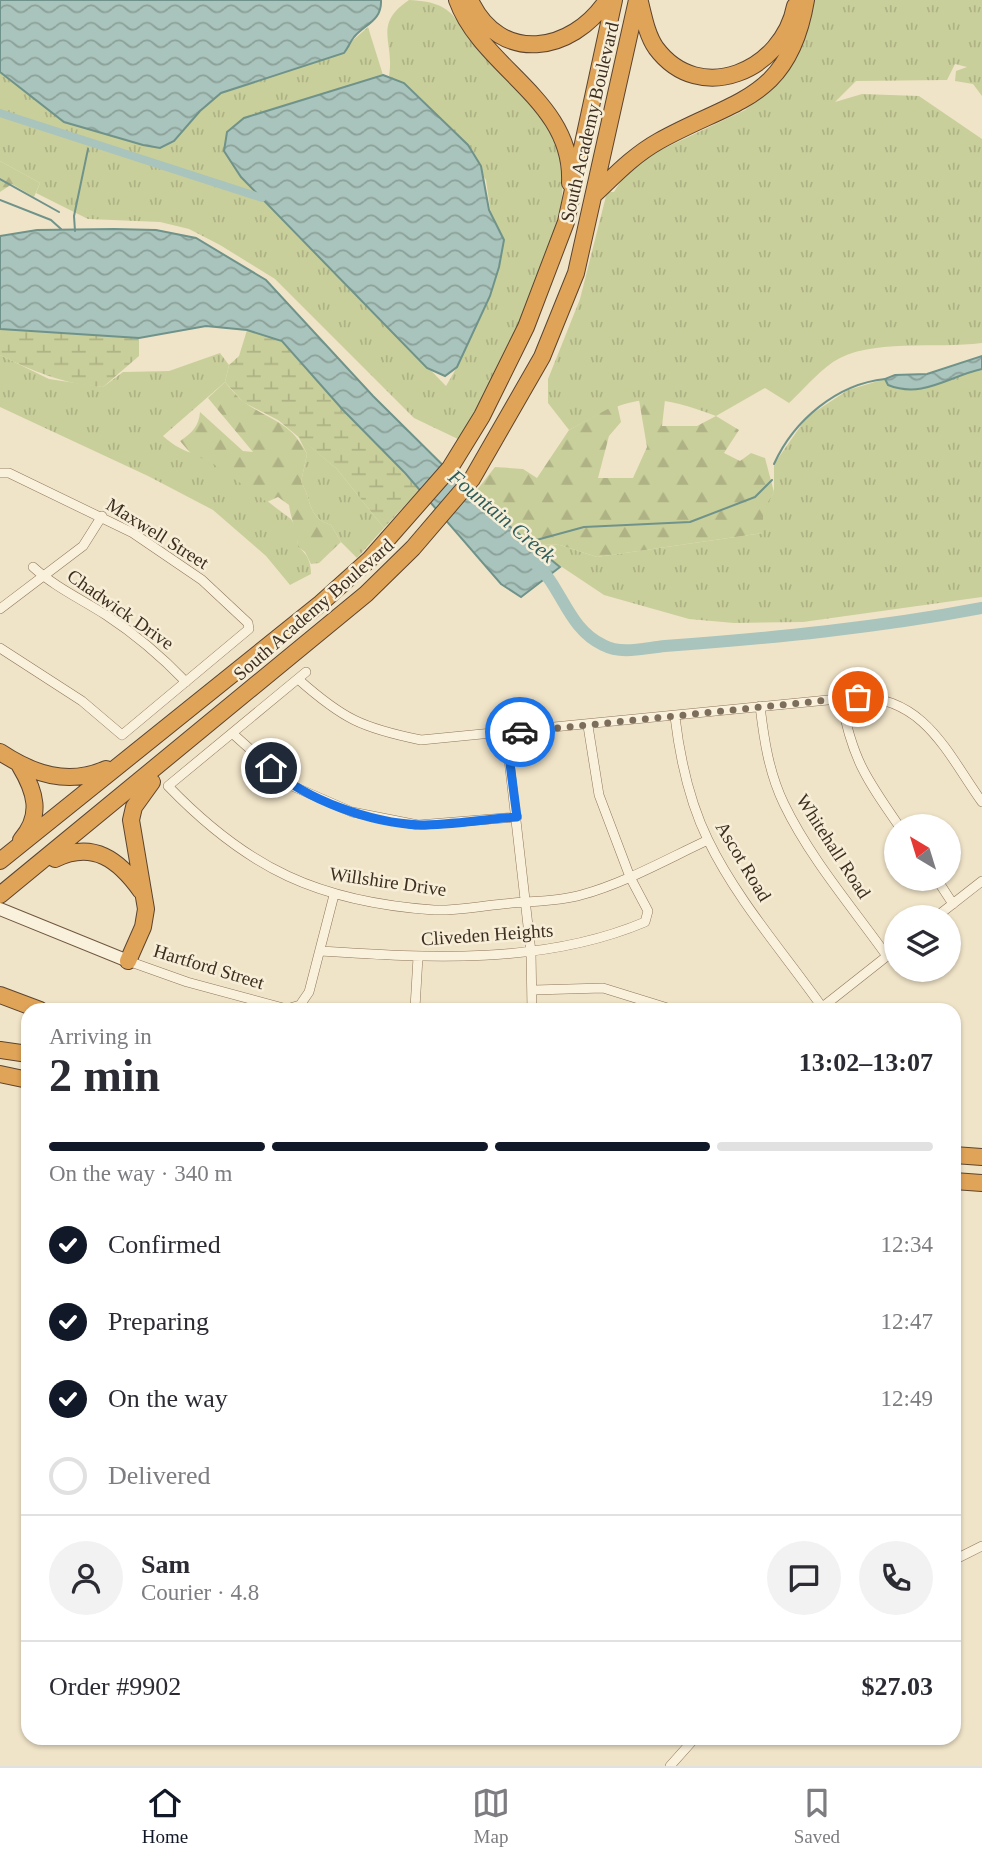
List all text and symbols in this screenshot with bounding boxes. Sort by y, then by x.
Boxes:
street label: South Academy Boulevard [556,20,623,224]
water label: Fountain Creek [443,464,561,568]
street label: Maxwell Street [103,494,213,574]
street label: South Academy Boulevard [229,534,398,684]
street label: Chadwick Drive [63,565,178,654]
pin [828,667,888,727]
icon: bag [839,678,877,716]
courier [485,697,555,767]
icon: car [501,713,539,751]
pin [241,738,301,798]
icon: home [252,749,290,787]
street label: Whitehall Road [792,790,875,903]
north arrow [884,814,961,891]
map controls [884,814,961,982]
street label: Ascot Road [712,818,776,905]
street label: Willshire Drive [328,863,448,900]
button: layers [884,905,961,982]
street label: Cliveden Heights [420,919,554,950]
street label: Hartford Street [151,940,267,993]
text: Arriving in [49,1024,152,1049]
text: 13:02–13:07 [799,1048,933,1077]
text: 2 min [49,1050,160,1101]
text: On the way · 340 m [49,1161,232,1186]
icon: check [49,1226,87,1264]
text: Confirmed [108,1230,221,1259]
text: 12:34 [881,1232,933,1257]
icon: check [49,1303,87,1341]
text: Preparing [108,1307,209,1336]
text: 12:47 [881,1309,933,1334]
icon: check [49,1380,87,1418]
text: On the way [108,1384,228,1413]
text: 12:49 [881,1386,933,1411]
text: Delivered [108,1461,211,1490]
button: person [49,1541,123,1615]
button: chat [767,1541,841,1615]
button: phone [859,1541,933,1615]
text: Sam [141,1550,190,1579]
text: Courier · 4.8 [141,1580,259,1605]
text: Order #9902 [49,1672,181,1701]
text: $27.03 [862,1672,933,1701]
tab: Home [142,1784,188,1848]
tab: Map [472,1784,510,1848]
tab: Saved [794,1784,840,1848]

